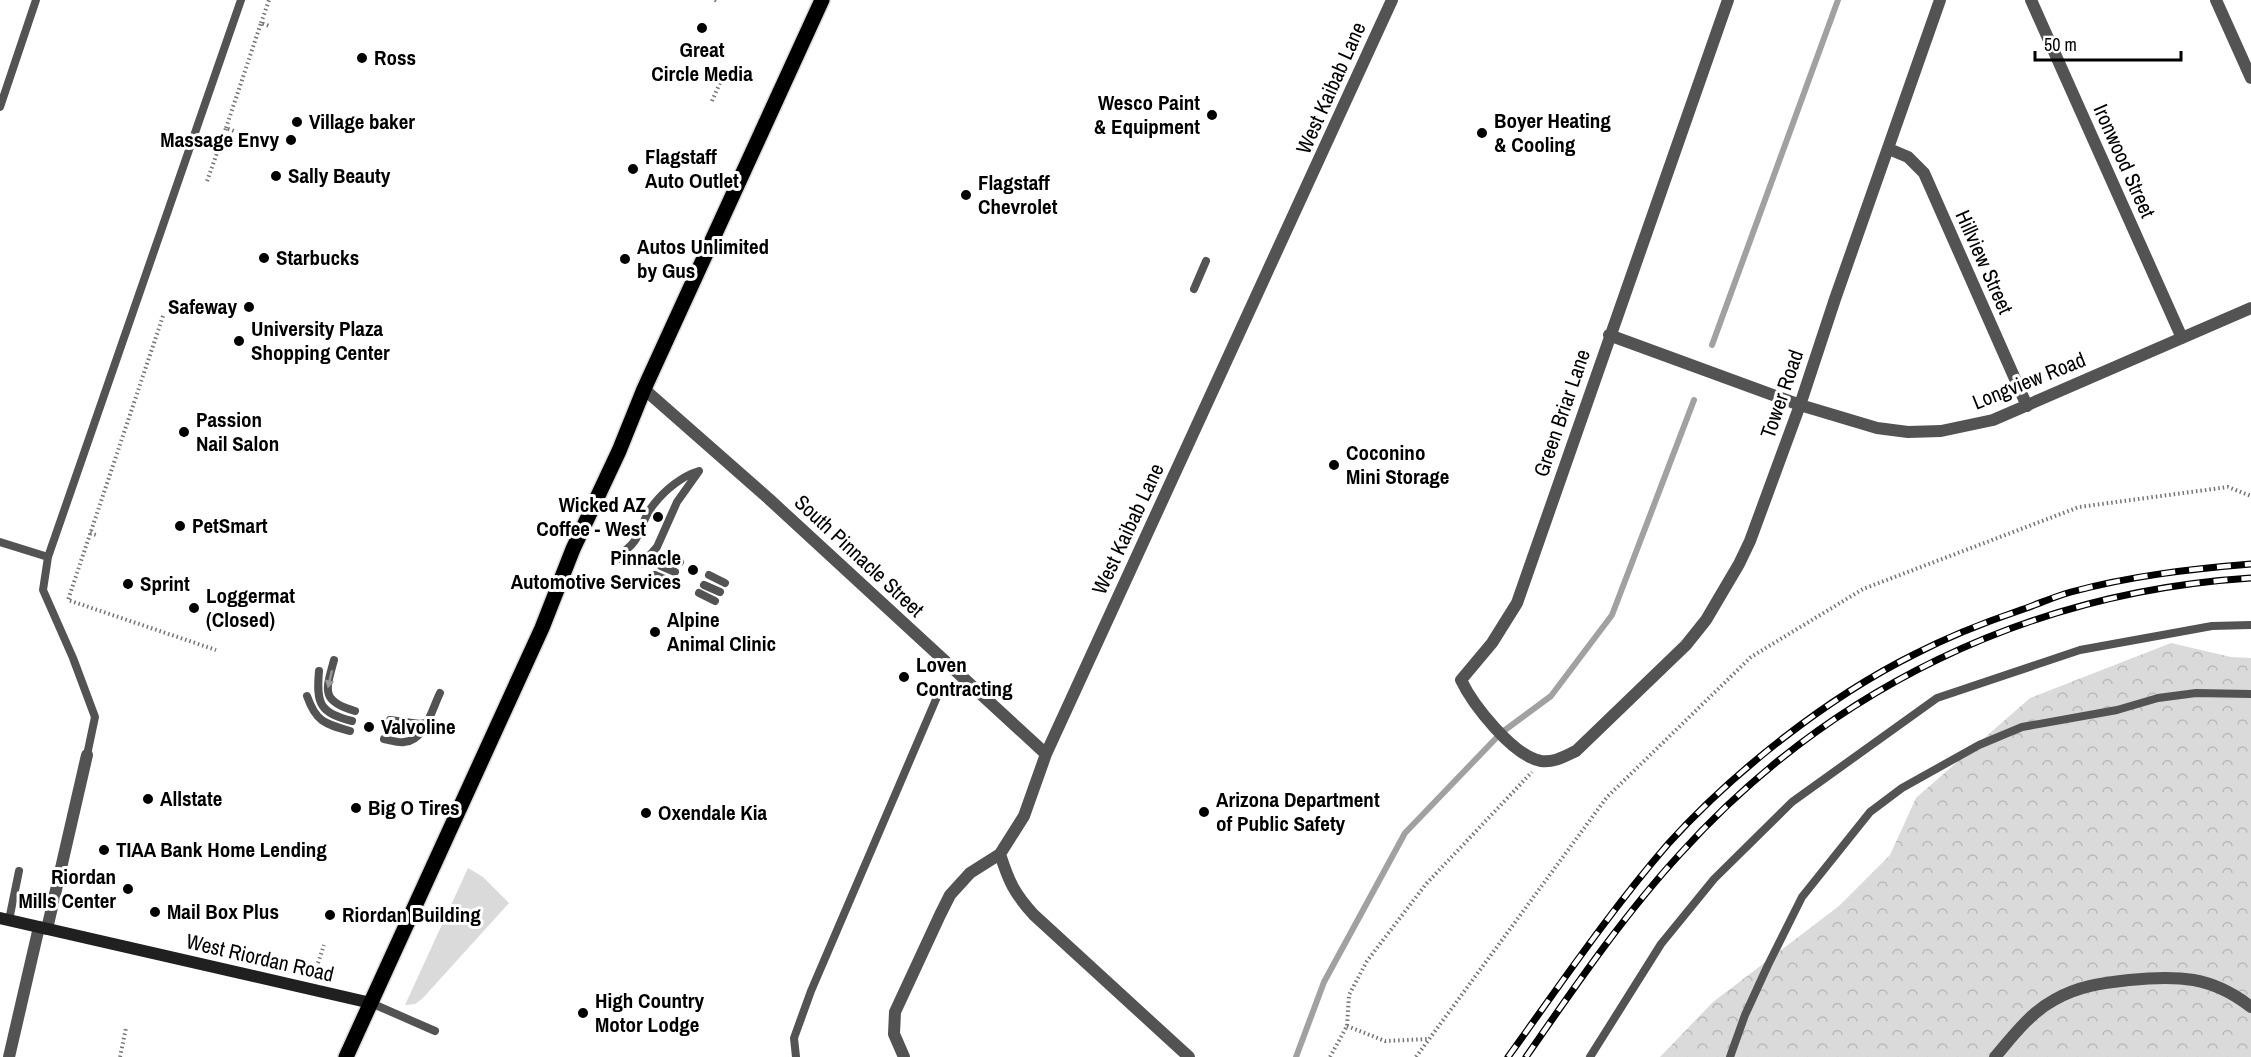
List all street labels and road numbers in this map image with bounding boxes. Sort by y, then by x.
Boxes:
street label: West Kaibab Lane [1289,17,1373,158]
street label: Ironwood Street [2086,99,2163,222]
street label: Hillview Street [1949,205,2020,319]
street label: Green Briar Lane [1526,345,1597,480]
street label: Longview Road [1968,345,2090,416]
street label: Tower Road [1753,346,1810,442]
street label: West Kaibab Lane [1085,459,1171,599]
street label: South Pinnacle Street [788,488,931,624]
street label: West Riordan Road [183,926,337,989]

